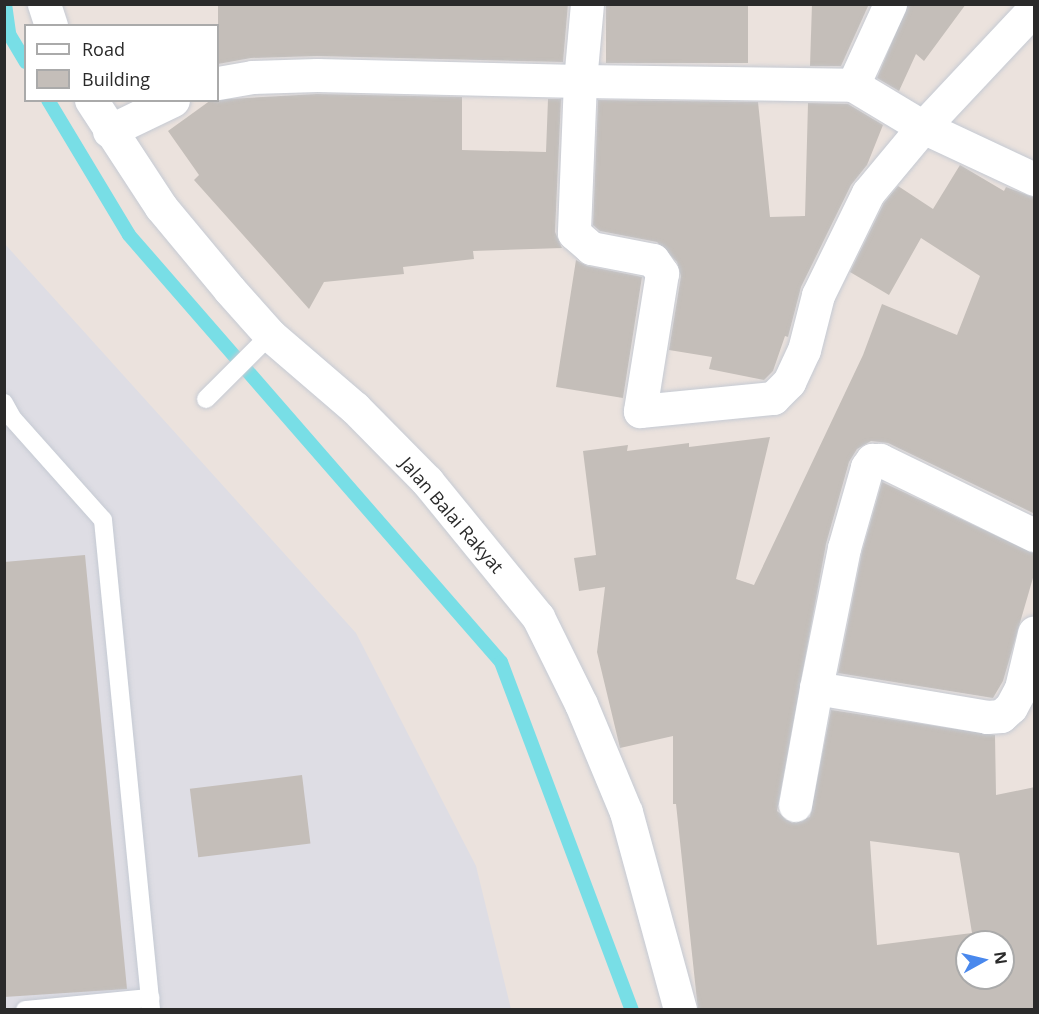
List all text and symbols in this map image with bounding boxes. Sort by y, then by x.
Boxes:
legend [24,24,219,102]
text: Road [82,37,125,61]
text: Building [82,67,150,91]
street label: Jalan Balai Rakyat [396,453,508,577]
north arrow [955,930,1015,990]
text: N [989,950,1013,966]

